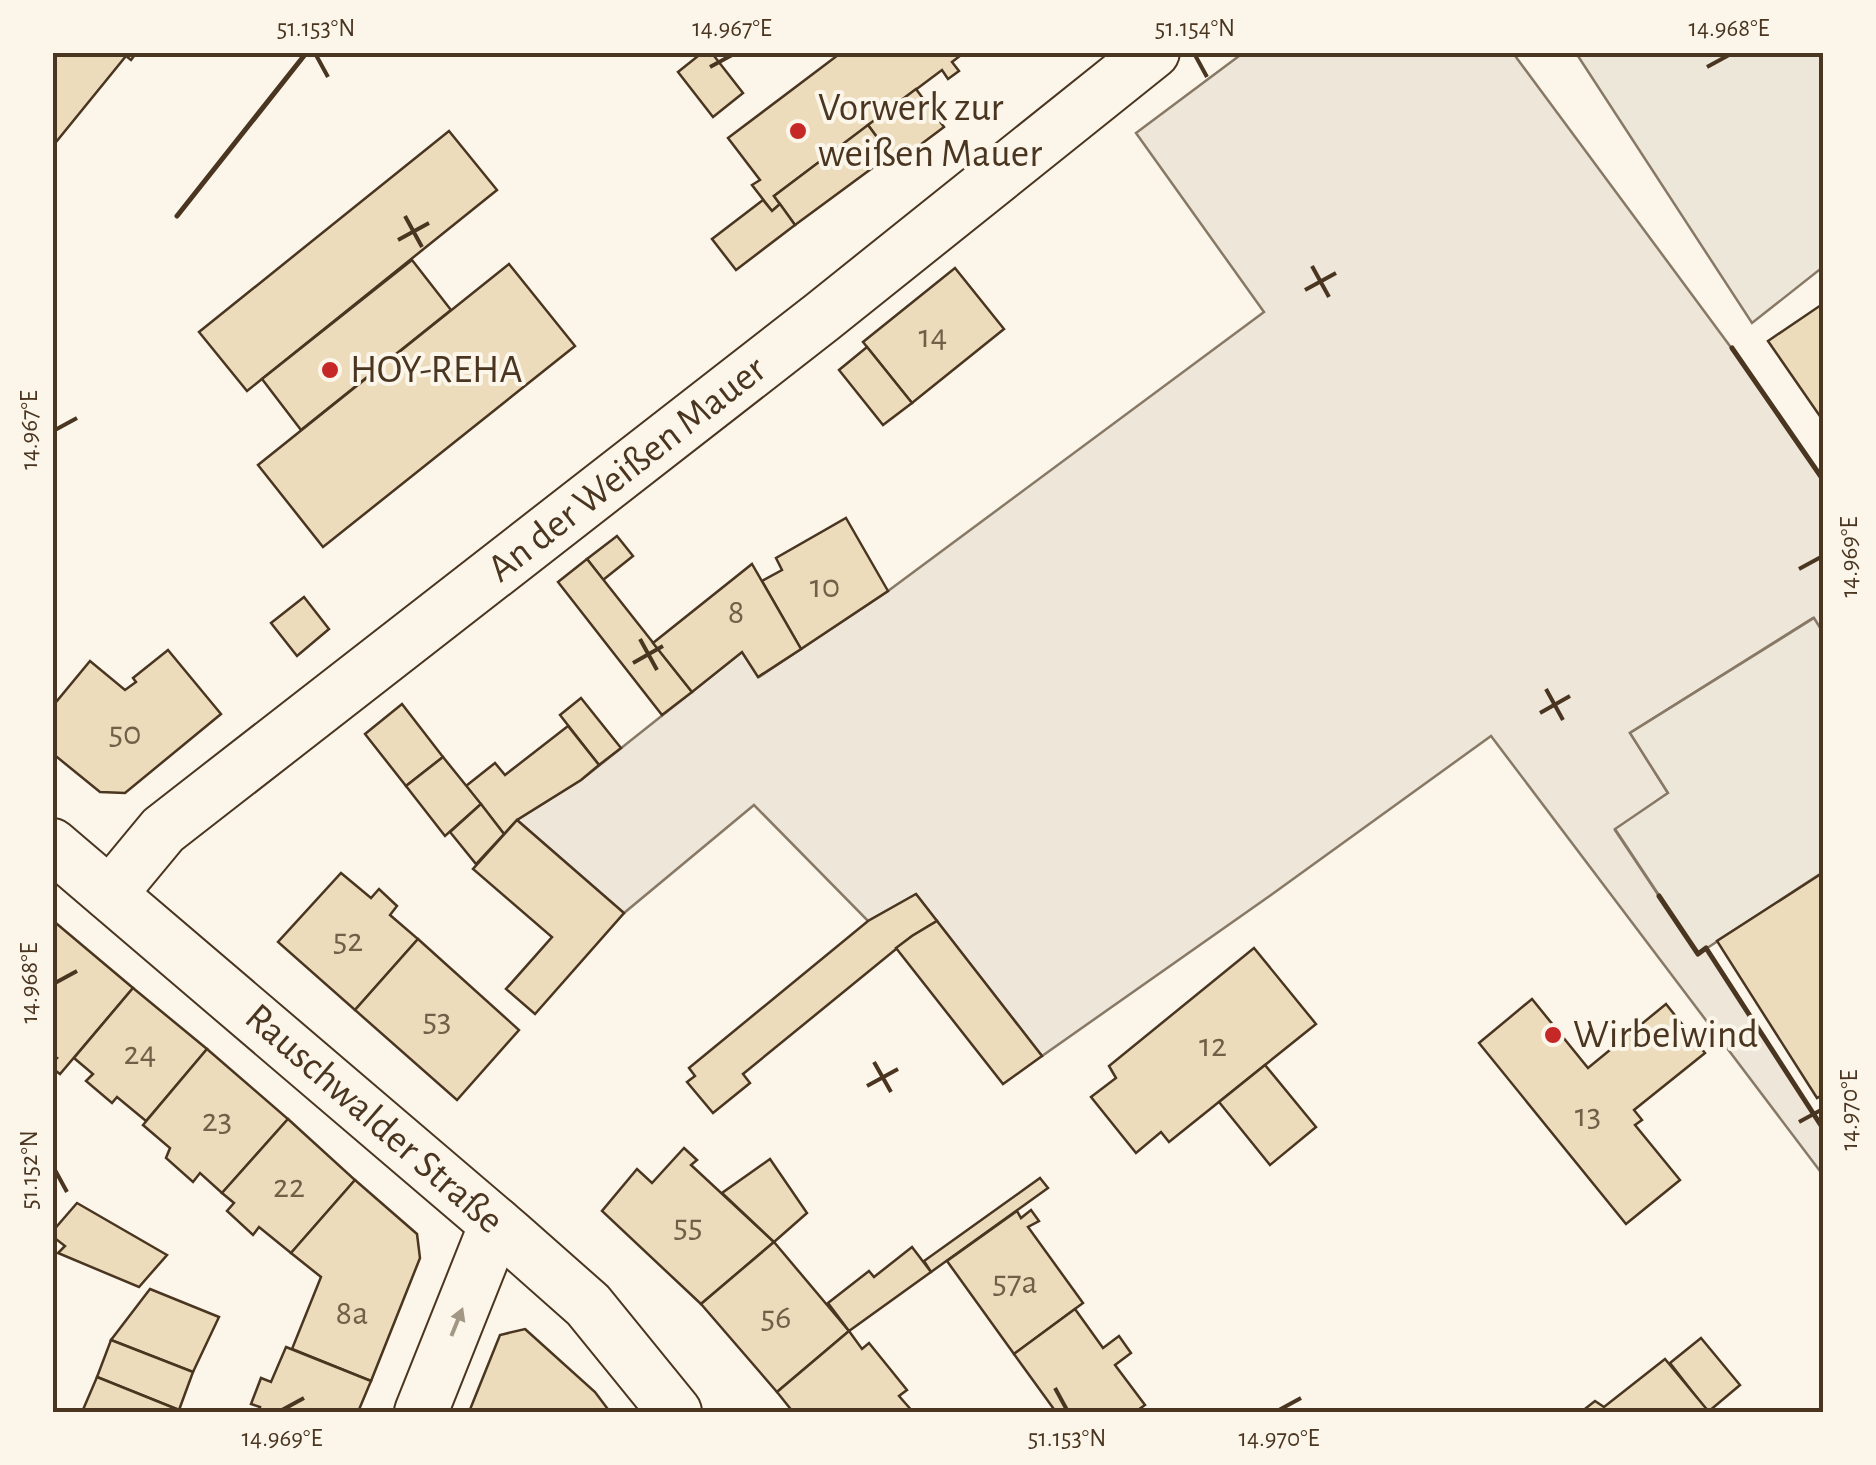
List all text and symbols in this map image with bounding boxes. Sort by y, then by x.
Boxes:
text: 51.153°N [277,16,355,41]
text: 14.967°E [692,16,772,41]
text: 51.154°N [1155,16,1235,41]
text: 14.968°E [1688,16,1770,41]
place label: Vorwerk zur weißen Mauer [818,88,1042,174]
marker: Vorwerk zur weißen Mauer [787,120,809,142]
house number: 14 [919,319,947,354]
street label: An der Weißen Mauer [481,348,773,590]
place label: HOY-REHA [350,350,523,390]
marker: HOY-REHA [319,359,341,381]
text: 14.967°E [17,390,42,470]
text: 14.969°E [1837,517,1862,597]
house number: 10 [810,569,840,604]
house number: 8 [728,595,744,630]
house number: 50 [108,716,142,751]
house number: 52 [333,923,363,958]
text: 14.968°E [17,942,42,1024]
street label: Rauschwalder Straße [237,997,511,1241]
house number: 53 [422,1003,452,1038]
place label: Wirbelwind [1573,1015,1758,1055]
marker: Wirbelwind [1542,1024,1564,1046]
house number: 12 [1199,1028,1227,1063]
house number: 24 [124,1036,156,1071]
text: 14.970°E [1837,1069,1862,1151]
house number: 13 [1575,1098,1601,1133]
house number: 23 [202,1103,232,1138]
text: 51.152°N [17,1130,42,1210]
house number: 22 [273,1169,305,1204]
house number: 55 [673,1209,703,1244]
house number: 57a [992,1265,1038,1300]
house number: 8a [336,1296,368,1331]
house number: 56 [760,1300,792,1335]
one-way arrow [449,1307,465,1337]
text: 14.969°E [242,1426,322,1451]
text: 51.153°N [1028,1426,1106,1451]
text: 14.970°E [1238,1426,1320,1451]

